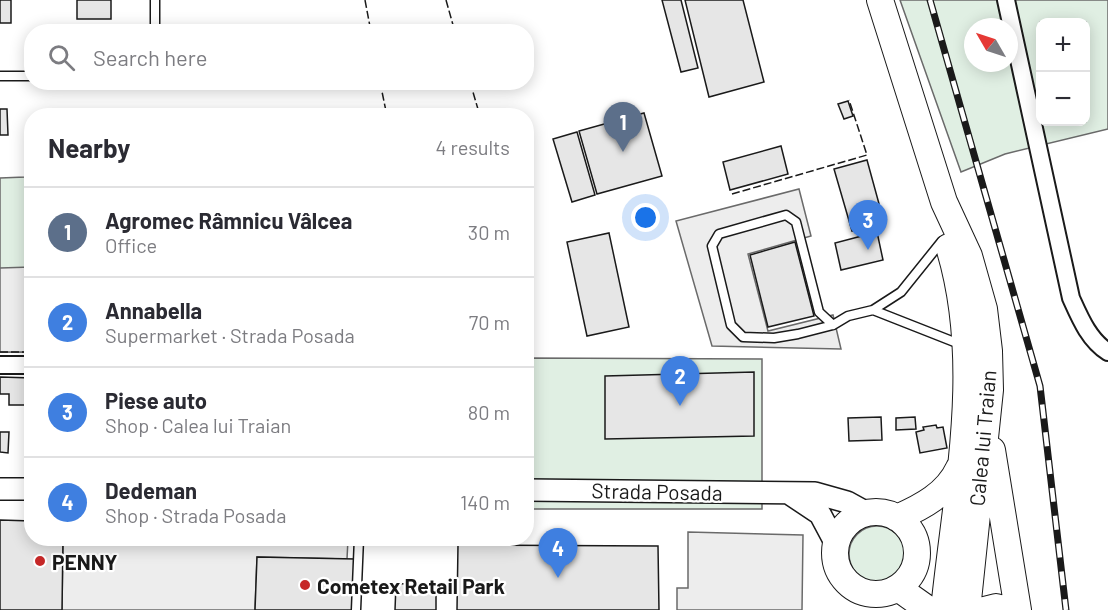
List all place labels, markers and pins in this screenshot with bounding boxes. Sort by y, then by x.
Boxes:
pin: 1 [604,102,642,152]
pin: 3 [848,200,888,250]
pin: 2 [660,356,700,406]
pin: 4 [538,528,578,578]
place label: PENNY [52,549,118,574]
marker: PENNY [33,554,47,568]
place label: Cometex Retail Park [317,573,505,598]
marker: Cometex Retail Park [298,578,312,592]

